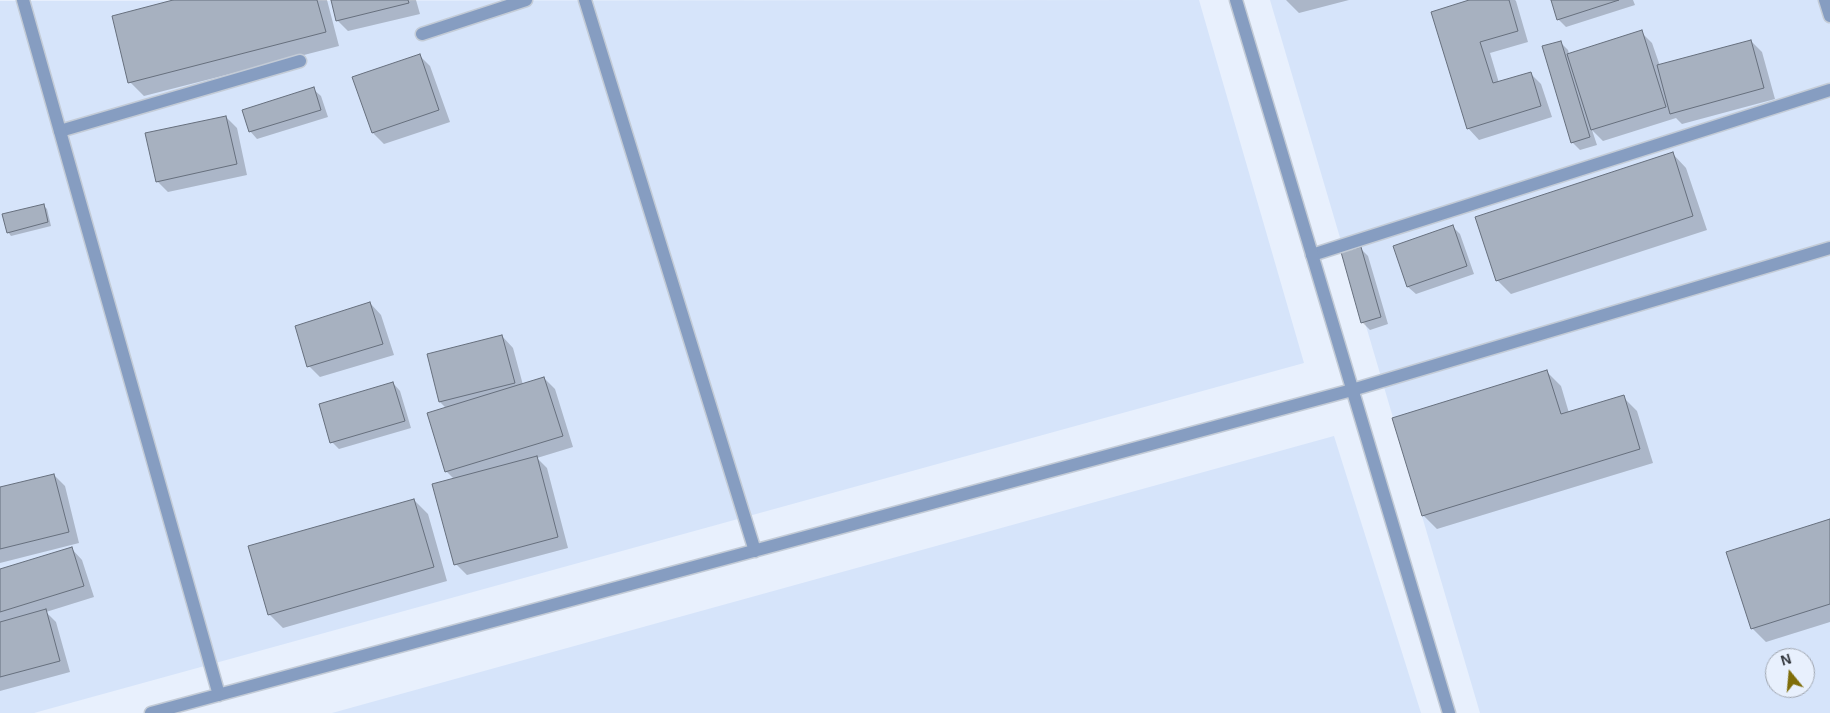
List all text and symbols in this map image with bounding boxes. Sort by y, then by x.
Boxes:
north arrow [1765,648,1815,698]
text: N [1779,650,1793,669]

